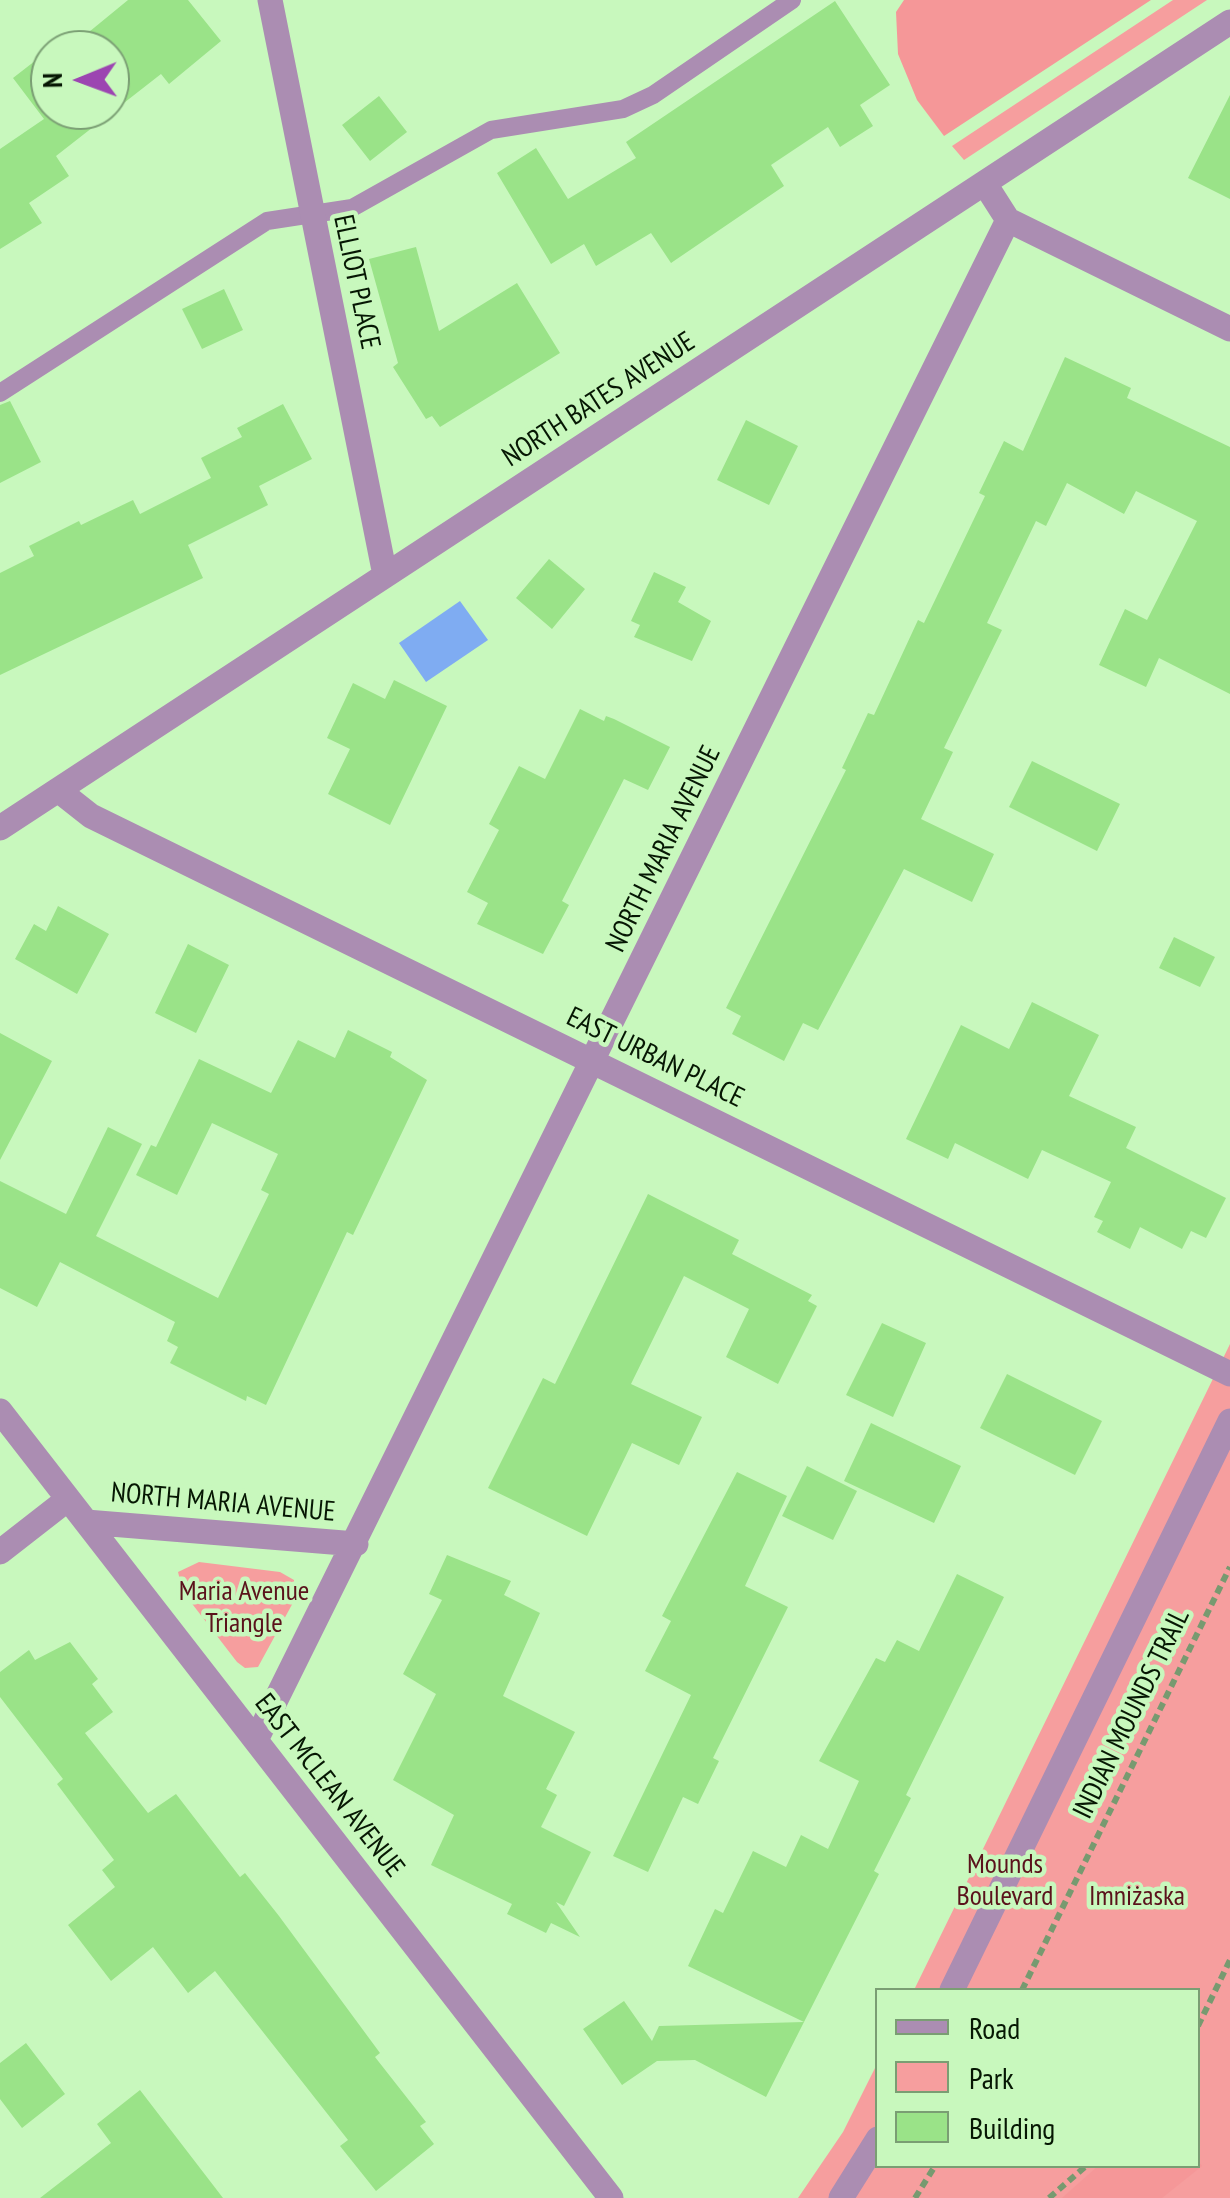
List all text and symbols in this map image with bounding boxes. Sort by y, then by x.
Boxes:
north arrow [30,30,130,130]
text: N [33,73,70,88]
street label: ELLIOT PLACE [325,212,387,352]
street label: NORTH BATES AVENUE [497,325,701,475]
street label: NORTH MARIA AVENUE [600,741,728,957]
street label: EAST URBAN PLACE [561,1001,749,1115]
street label: NORTH MARIA AVENUE [109,1476,337,1530]
park label: Maria Avenue Triangle [179,1575,309,1641]
street label: INDIAN MOUNDS TRAIL [1067,1604,1197,1824]
street label: EAST MCLEAN AVENUE [247,1688,411,1884]
park label: Mounds Boulevard [957,1848,1053,1914]
park label: Imniżaska [1089,1880,1185,1914]
legend [875,1988,1200,2168]
text: Road [969,2008,1020,2047]
text: Park [969,2058,1014,2097]
text: Building [969,2108,1055,2147]

